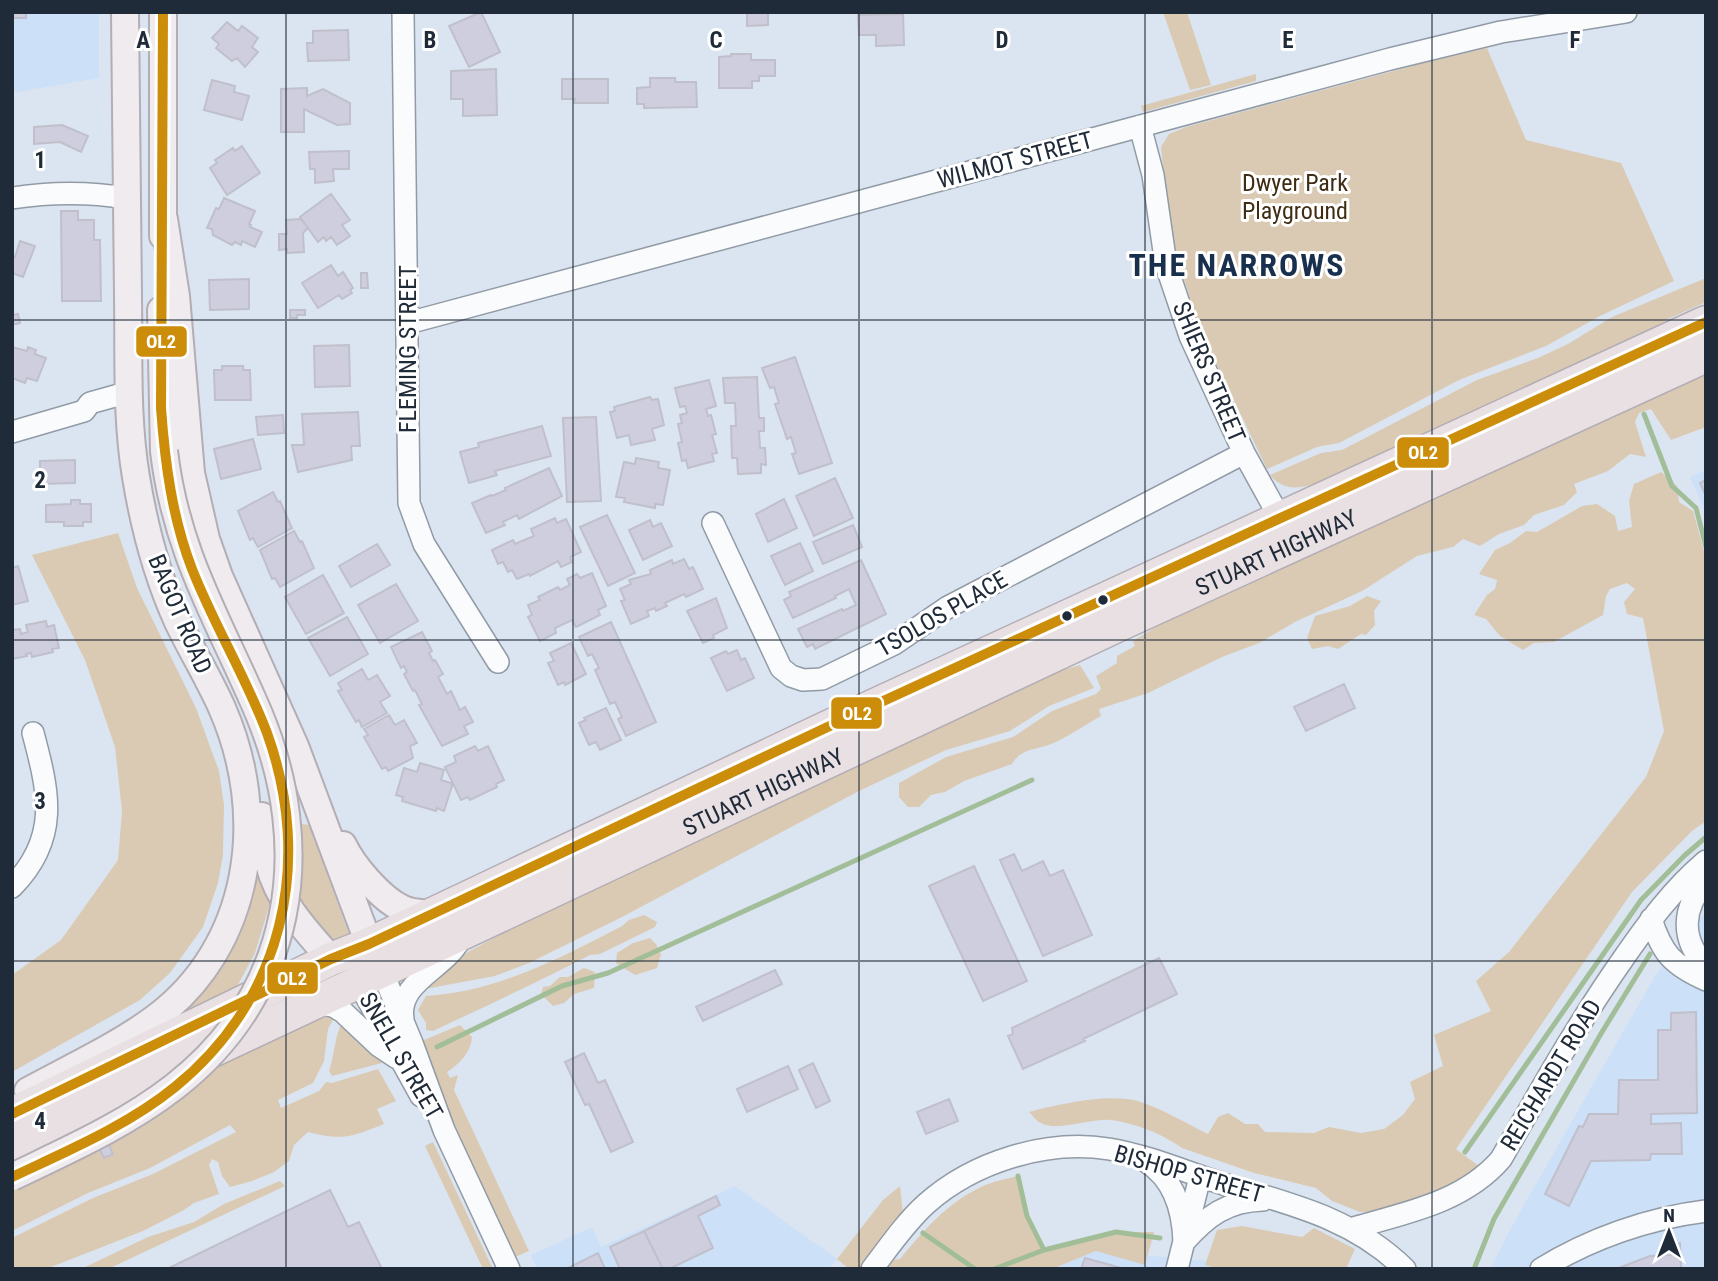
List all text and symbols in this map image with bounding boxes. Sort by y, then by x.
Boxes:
text: A [136,27,150,54]
text: B [424,27,436,54]
text: C [709,27,723,54]
text: D [996,27,1009,54]
text: E [1282,27,1294,54]
text: F [1570,27,1581,54]
street label: WILMOT STREET [934,126,1096,194]
text: 1 [34,147,46,174]
park label: Dwyer Park Playground [1242,169,1348,225]
district label: THE NARROWS [1128,246,1346,284]
street label: FLEMING STREET [394,265,422,433]
street label: SHIERS STREET [1167,297,1251,447]
line badge: OL2 [135,325,188,358]
text: OL2 [146,330,176,353]
line badge: OL2 [1396,436,1450,469]
text: OL2 [1408,441,1438,464]
text: 2 [34,467,46,494]
street label: STUART HIGHWAY [1191,504,1362,602]
street label: BAGOT ROAD [142,550,218,678]
street label: TSOLOS PLACE [872,565,1012,663]
unlabelled marker [1096,593,1110,607]
unlabelled marker [1060,609,1074,623]
line badge: OL2 [830,696,883,730]
text: OL2 [842,702,872,725]
street label: STUART HIGHWAY [678,742,848,842]
text: 3 [34,788,46,815]
line badge: OL2 [266,961,319,995]
text: OL2 [277,967,307,990]
street label: SNELL STREET [353,988,449,1124]
street label: REICHARDT ROAD [1495,994,1607,1156]
text: 4 [34,1108,46,1135]
street label: BISHOP STREET [1111,1139,1267,1209]
north arrow [1634,1197,1704,1267]
text: N [1663,1204,1675,1227]

